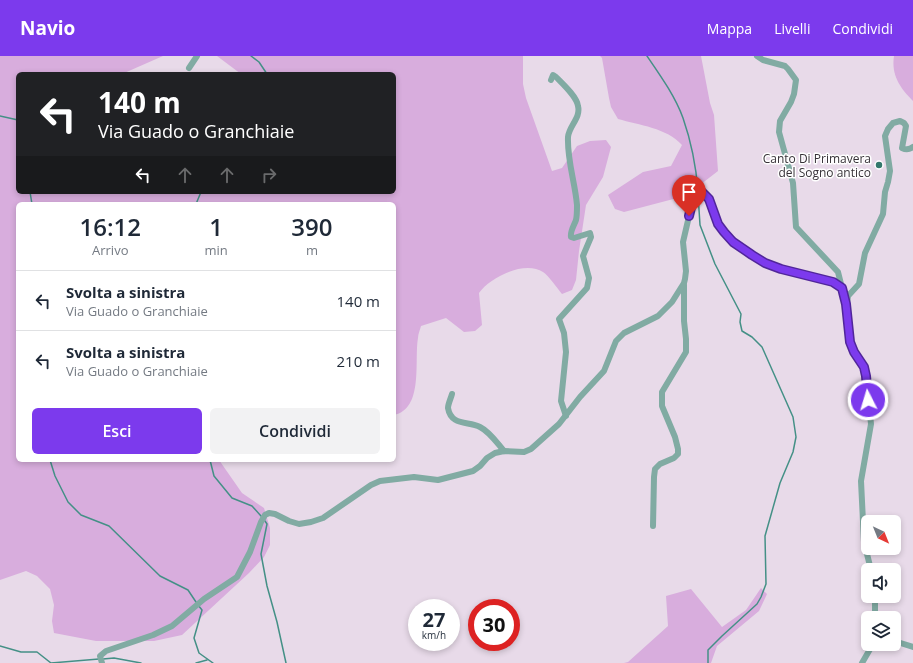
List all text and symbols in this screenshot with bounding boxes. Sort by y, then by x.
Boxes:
text: Navio [20,15,75,41]
text: Mappa [707,19,752,38]
text: Livelli [774,19,810,38]
text: Condividi [832,19,893,38]
text: 140 m [98,83,181,121]
icon: left [32,88,84,140]
text: Via Guado o Granchiaie [98,119,294,143]
place label: Canto Di Primavera del Sogno antico [763,150,871,181]
marker: Canto Di Primavera del Sogno antico [874,160,884,170]
icon: left [132,164,154,186]
icon: ahead [174,164,196,186]
icon: ahead [216,164,238,186]
icon: right [258,164,280,186]
pin [672,175,706,216]
icon: arrive [678,181,700,203]
text: 16:12 [80,210,141,243]
text: 1 [209,210,223,243]
text: 390 [291,210,332,243]
text: Arrivo [92,241,128,259]
text: min [205,241,228,259]
text: m [306,241,318,259]
text: Svolta a sinistra [66,282,185,302]
icon: left [32,290,54,312]
text: 140 m [336,291,380,311]
text: Via Guado o Granchiaie [66,302,208,320]
text: Svolta a sinistra [66,342,185,362]
icon: left [32,350,54,372]
text: 210 m [336,351,380,371]
text: Via Guado o Granchiaie [66,362,208,380]
position arrow [847,379,889,421]
button: Esci [32,408,202,454]
button: Condividi [210,408,380,454]
north arrow [861,515,901,555]
map controls [861,515,901,651]
button: sound [861,563,901,603]
speed limit sign: 30 [468,599,520,651]
text: 27 [423,606,445,633]
button: layers [861,611,901,651]
text: km/h [422,628,446,642]

